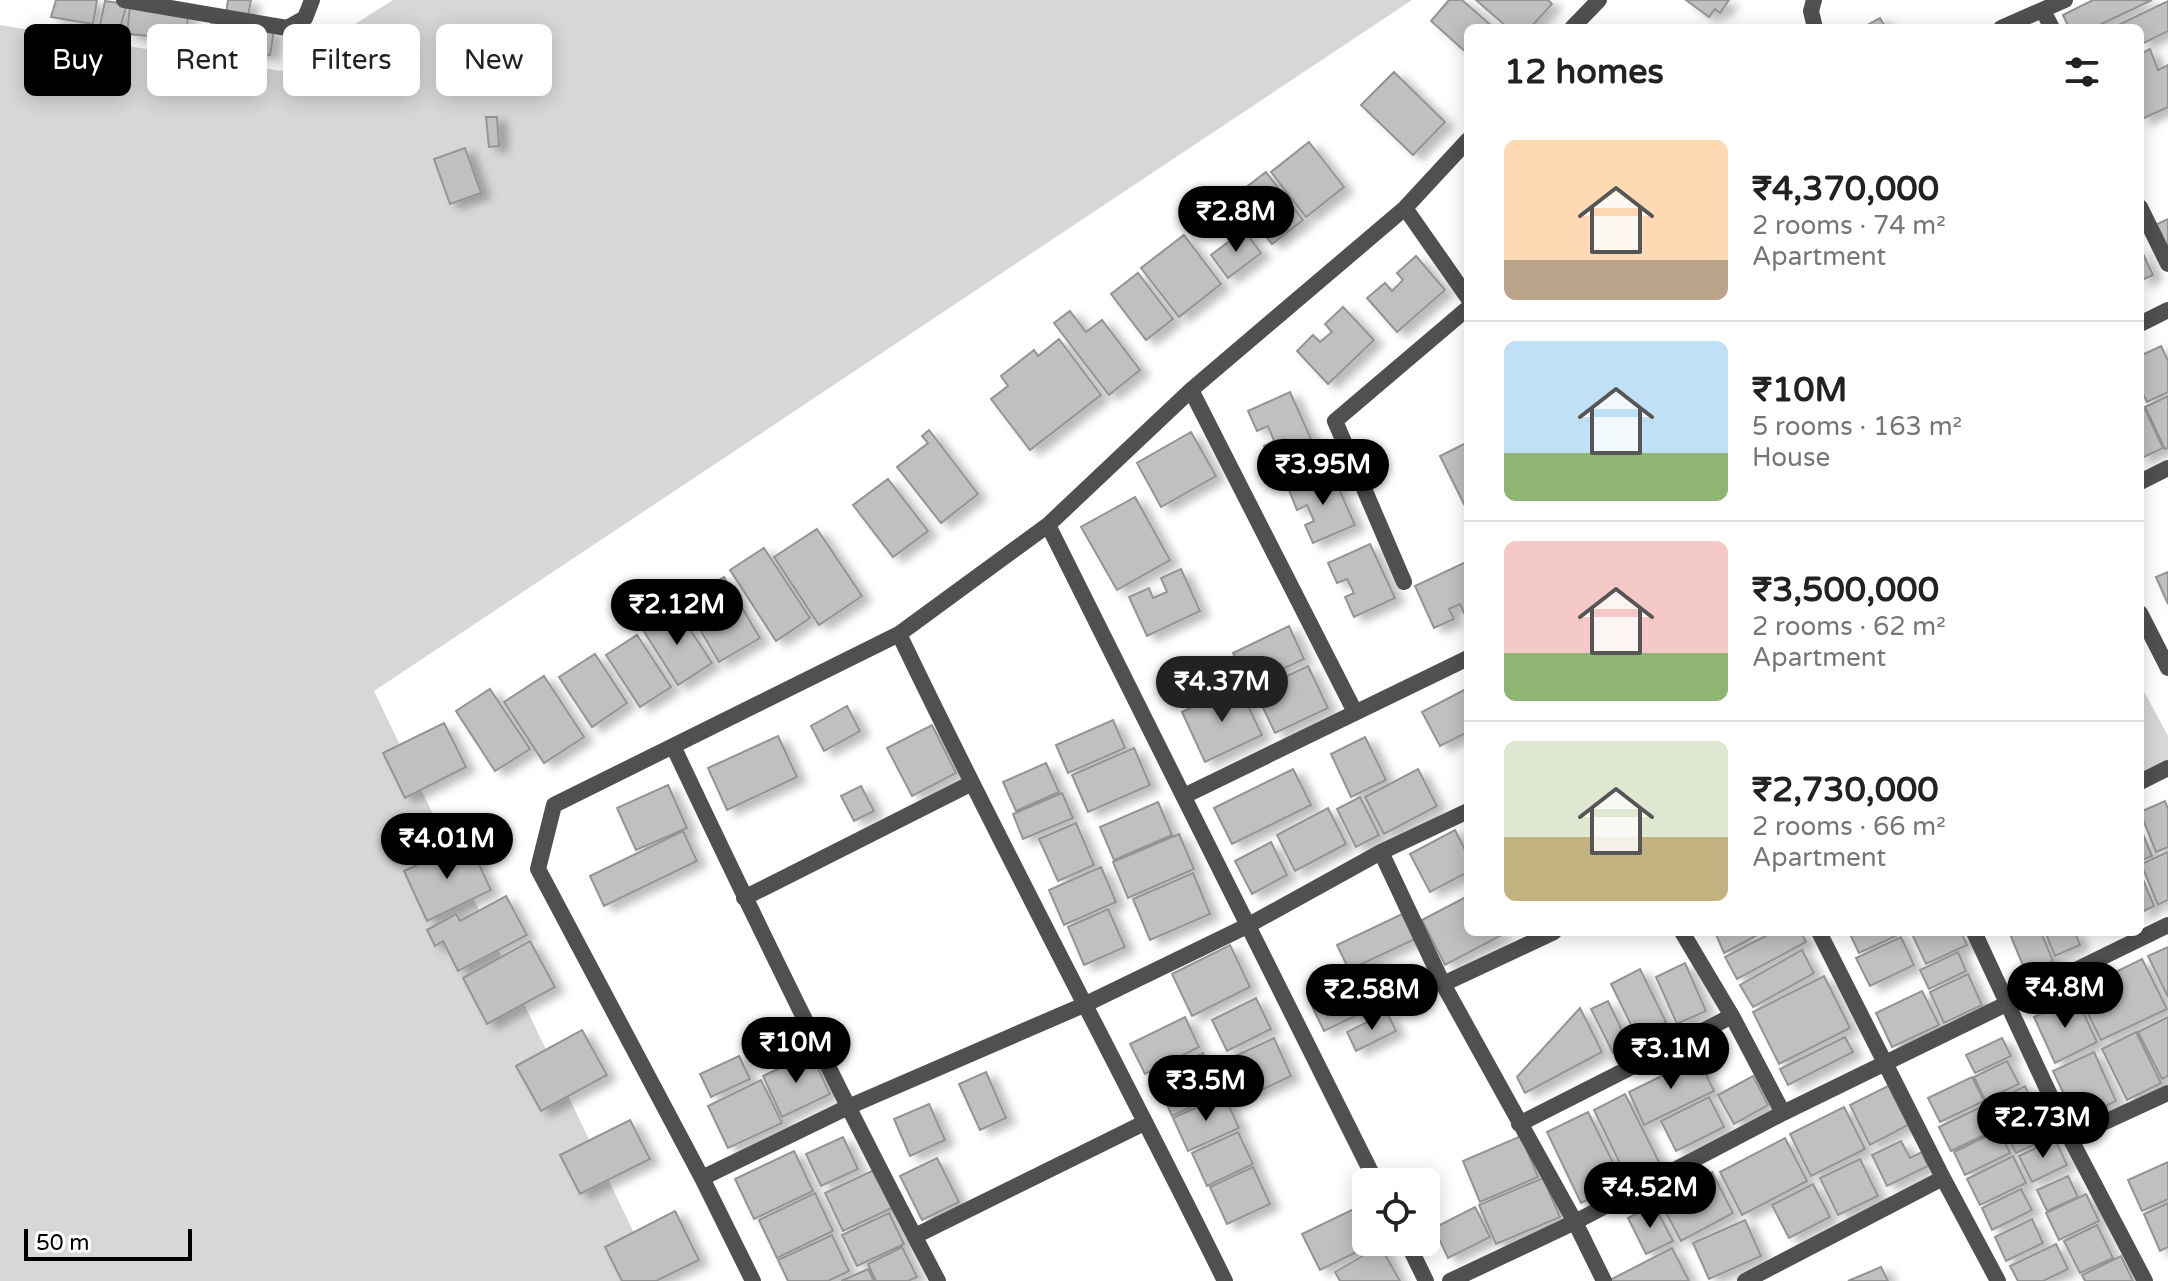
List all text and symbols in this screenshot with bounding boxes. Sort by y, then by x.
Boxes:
chip: Buy [24,24,131,96]
chip: Rent [147,24,267,96]
chip: Filters [283,24,420,96]
chip: New [436,24,552,96]
icon: filters [2060,50,2104,94]
text: 12 homes [1504,52,1664,93]
text: ₹4,370,000 [1752,169,1939,210]
icon: home [1568,172,1664,268]
pin: ₹2.8M [1180,186,1292,254]
text: ₹2.8M [1196,196,1276,227]
text: 2 rooms · 74 m² [1752,210,1946,241]
text: Apartment [1752,241,1886,272]
text: ₹10M [1752,370,1847,411]
icon: home [1568,373,1664,469]
text: 5 rooms · 163 m² [1752,411,1962,442]
pin: ₹3.95M [1258,439,1388,507]
text: House [1752,442,1830,473]
text: ₹3.95M [1275,449,1371,480]
text: ₹3,500,000 [1752,570,1939,611]
icon: home [1568,573,1664,669]
pin: ₹2.12M [612,579,742,647]
text: ₹2.12M [629,589,725,620]
text: 2 rooms · 62 m² [1752,611,1946,642]
text: Apartment [1752,642,1886,673]
pin: ₹4.37M [1157,656,1287,724]
text: ₹4.37M [1174,666,1270,697]
text: ₹2,730,000 [1752,770,1939,811]
icon: home [1568,773,1664,869]
text: 2 rooms · 66 m² [1752,811,1946,842]
pin: ₹4.01M [382,813,512,881]
text: ₹4.01M [399,823,495,854]
text: Apartment [1752,842,1886,873]
pin: ₹4.8M [2009,962,2121,1030]
pin: ₹2.58M [1307,964,1437,1032]
text: ₹4.8M [2025,972,2105,1003]
text: ₹2.58M [1324,974,1420,1005]
pin: ₹10M [749,1017,843,1085]
pin: ₹3.1M [1615,1023,1727,1091]
text: ₹10M [760,1027,832,1058]
text: ₹3.1M [1631,1033,1711,1064]
pin: ₹3.5M [1150,1055,1262,1123]
text: ₹3.5M [1166,1065,1246,1096]
pin: ₹2.73M [1978,1092,2108,1160]
text: ₹2.73M [1995,1102,2091,1133]
pin: ₹4.52M [1585,1162,1715,1230]
map controls [1352,1168,1440,1256]
button: locate [1352,1168,1440,1256]
text: ₹4.52M [1602,1172,1698,1203]
scale bar [24,1225,192,1261]
text: 50 m [36,1230,90,1256]

